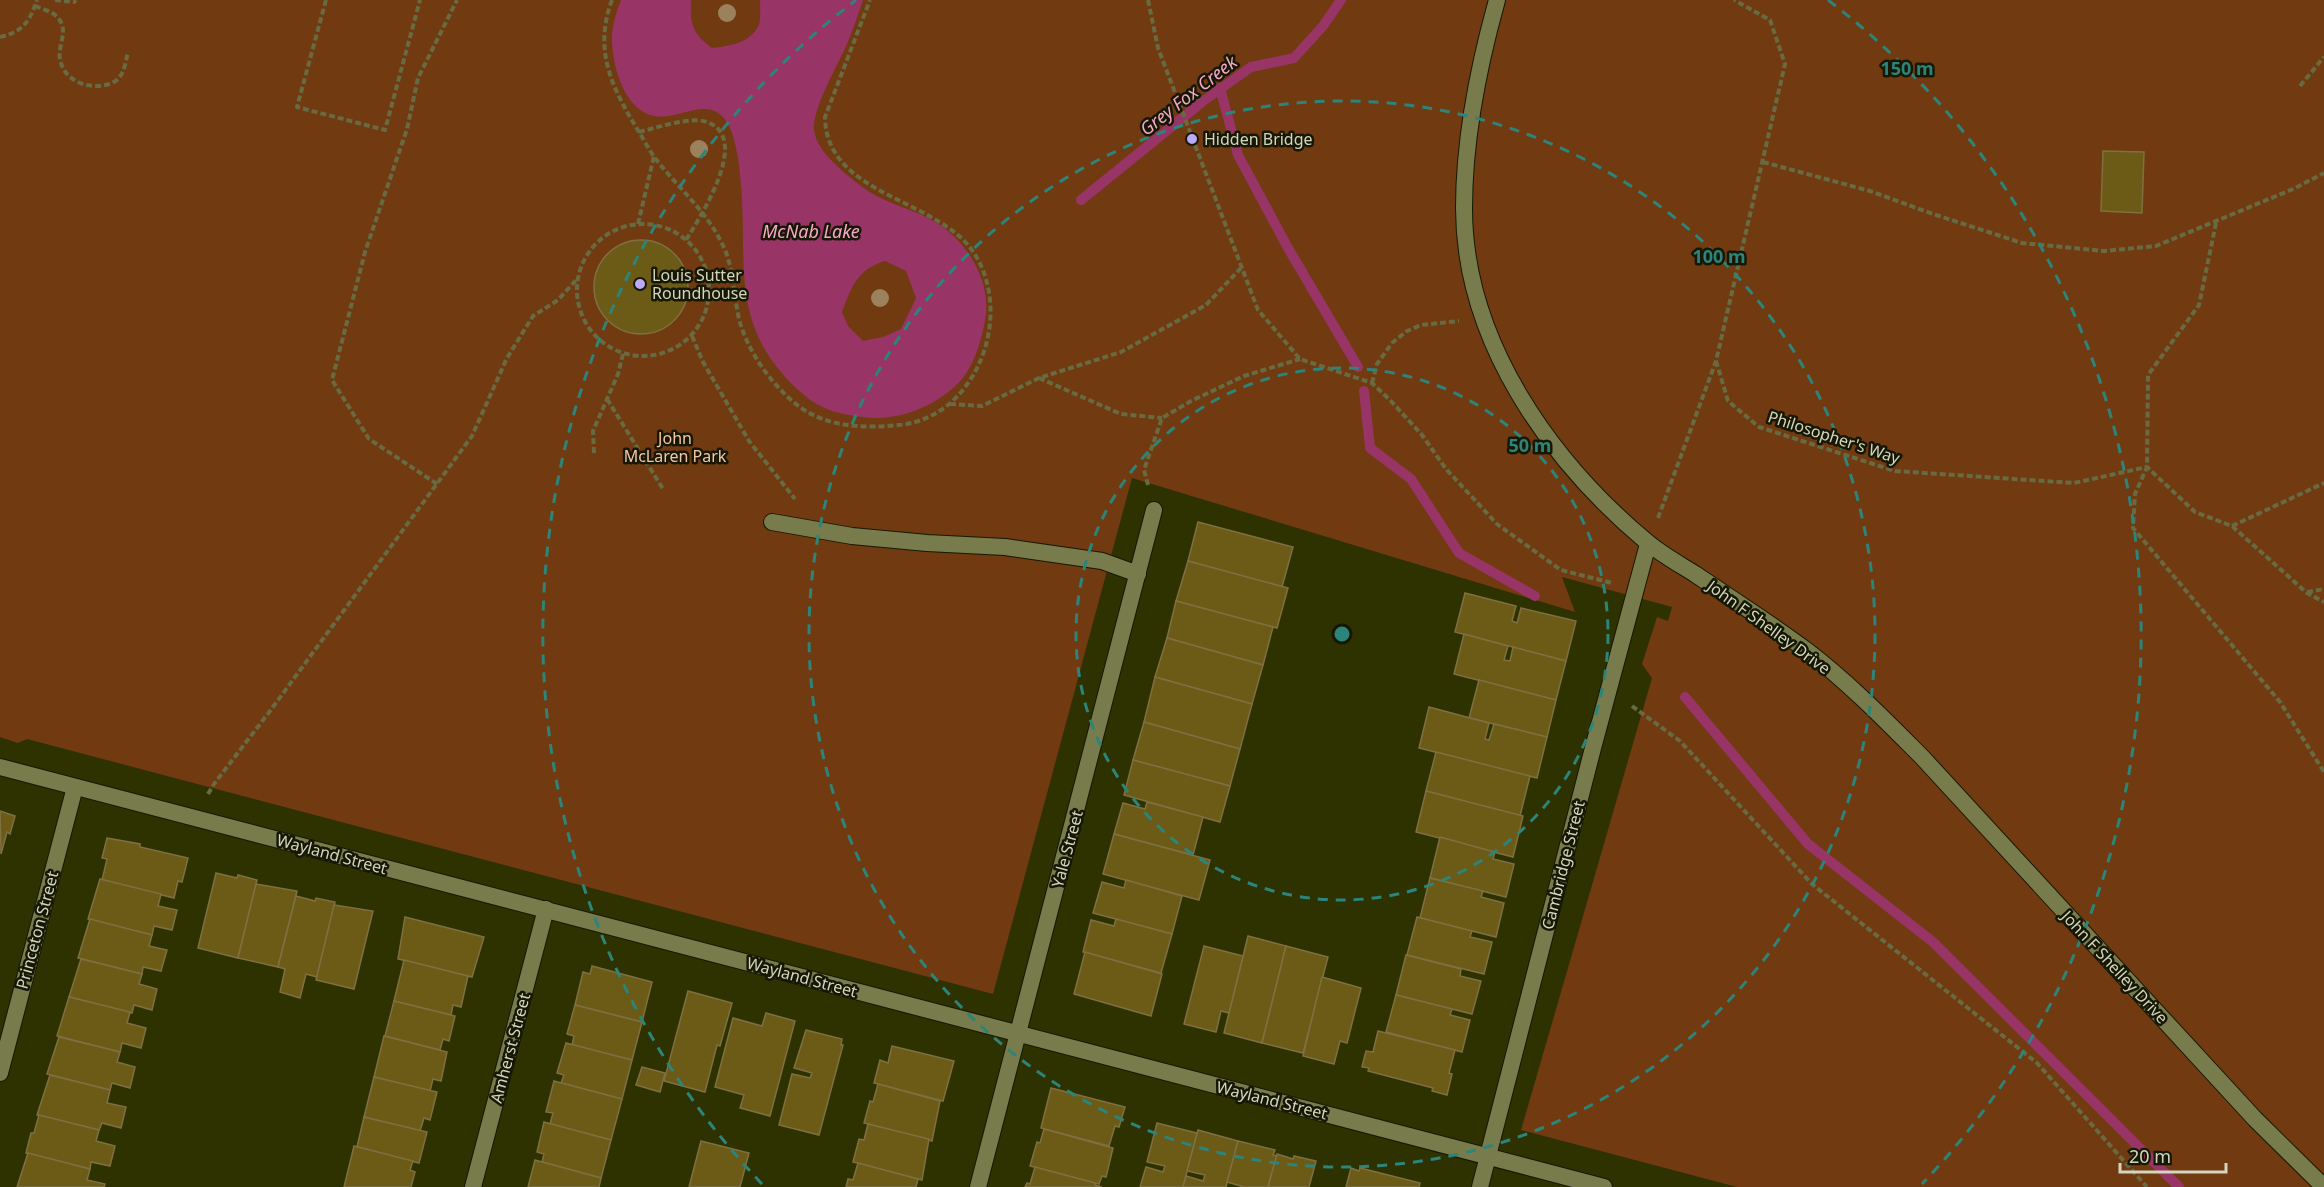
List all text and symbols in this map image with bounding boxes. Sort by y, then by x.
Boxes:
water label: Grey Fox Creek [1134,49,1242,140]
text: 150 m [1880,56,1934,80]
place label: Hidden Bridge [1204,128,1313,150]
marker: Hidden Bridge [1185,132,1199,146]
water label: McNab Lake [762,219,860,243]
text: 100 m [1692,244,1746,268]
place label: Louis Sutter Roundhouse [652,264,747,304]
marker: Louis Sutter Roundhouse [633,277,647,291]
street label: Philosopher's Way [1765,405,1904,469]
park label: John McLaren Park [624,427,727,467]
text: 50 m [1509,433,1551,457]
street label: John F Shelley Drive [1701,574,1835,679]
centre of rings [1332,624,1352,644]
street label: Cambridge Street [1536,798,1590,932]
street label: Yale Street [1046,808,1088,890]
street label: Wayland Street [274,829,390,879]
street label: Princeton Street [11,868,63,991]
street label: John F Shelley Drive [2055,904,2173,1028]
street label: Wayland Street [744,952,860,1002]
street label: Amherst Street [485,990,535,1105]
street label: Wayland Street [1214,1076,1330,1124]
scale bar [2120,1136,2226,1174]
text: 20 m [2129,1144,2171,1168]

